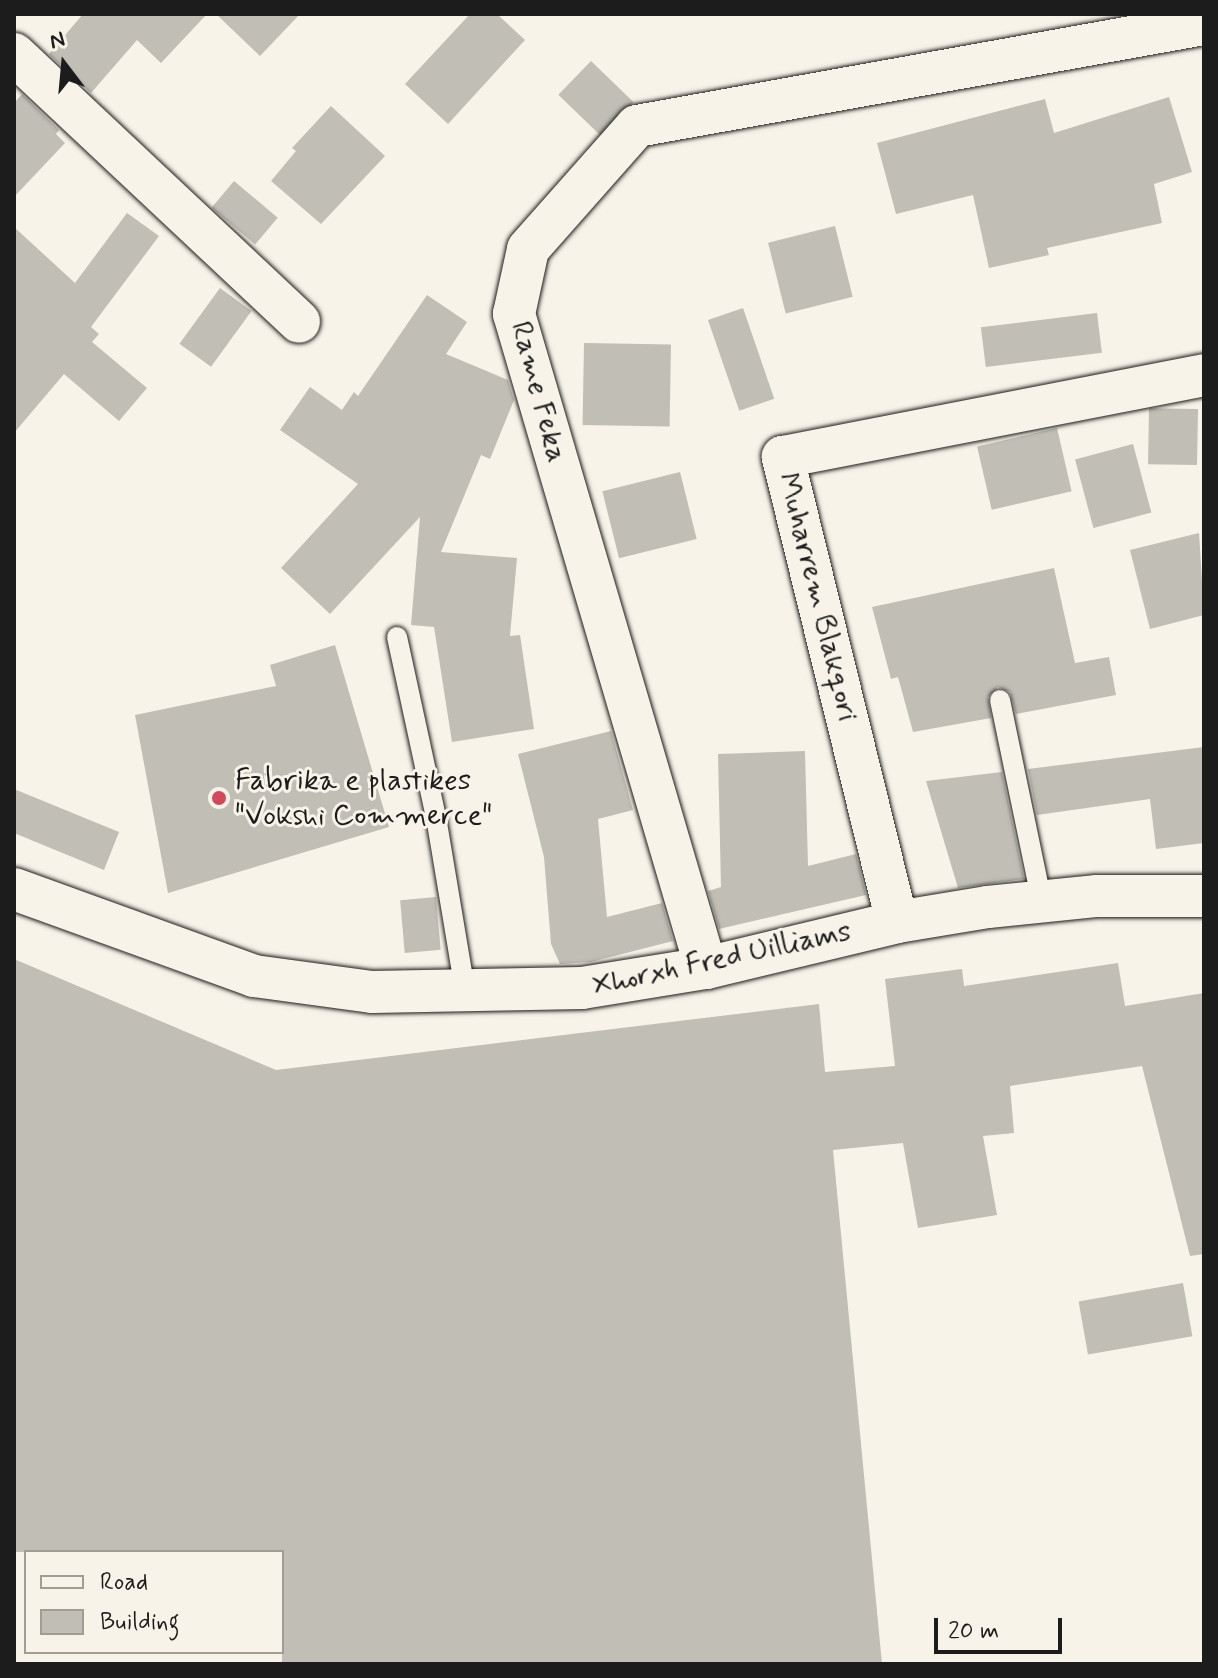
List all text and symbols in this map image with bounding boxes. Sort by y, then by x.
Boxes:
north arrow [24,24,104,104]
text: N [46,25,68,56]
street label: Rame Feka [502,317,574,467]
street label: Muharrem Blakqori [769,471,865,723]
place label: Fabrika e plastikes "Vokshi Commerce" [235,763,492,834]
marker: Fabrika e plastikes "Vokshi Commerce" [210,789,228,807]
street label: Xhorxh Fred Uilliams [589,914,855,1004]
legend [24,1550,284,1654]
text: Road [100,1567,148,1598]
scale bar [938,1602,1066,1652]
text: Building [100,1607,180,1638]
text: 20 m [948,1616,999,1647]

